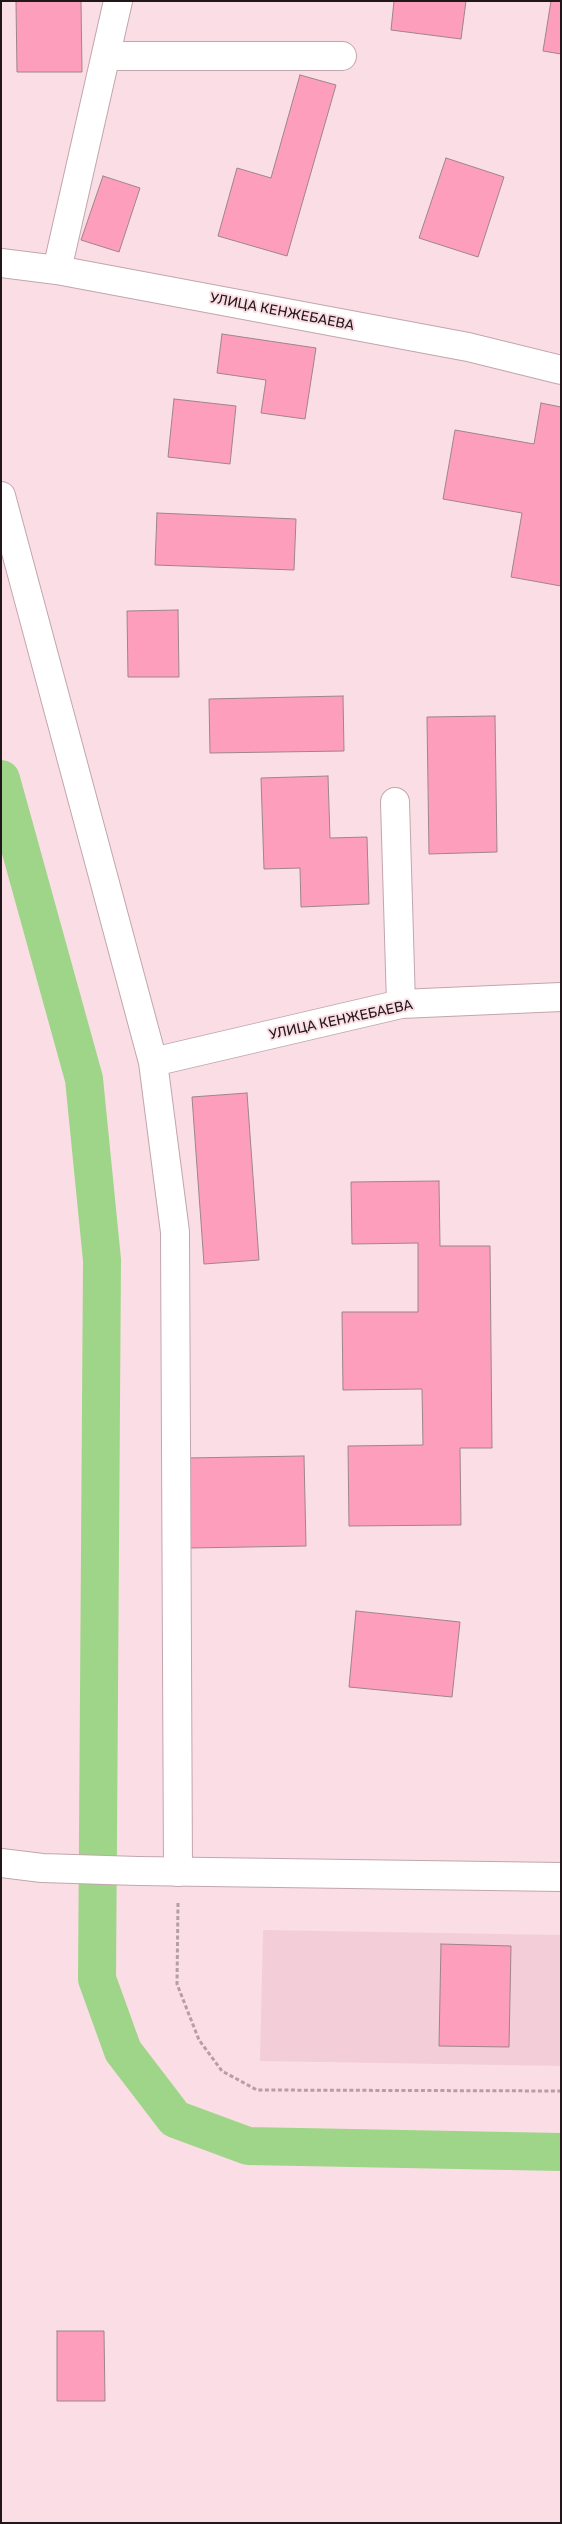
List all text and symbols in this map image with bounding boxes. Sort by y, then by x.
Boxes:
street label: УЛИЦА КЕНЖЕБАЕВА [208,290,356,334]
street label: УЛИЦА КЕНЖЕБАЕВА [268,997,414,1043]

